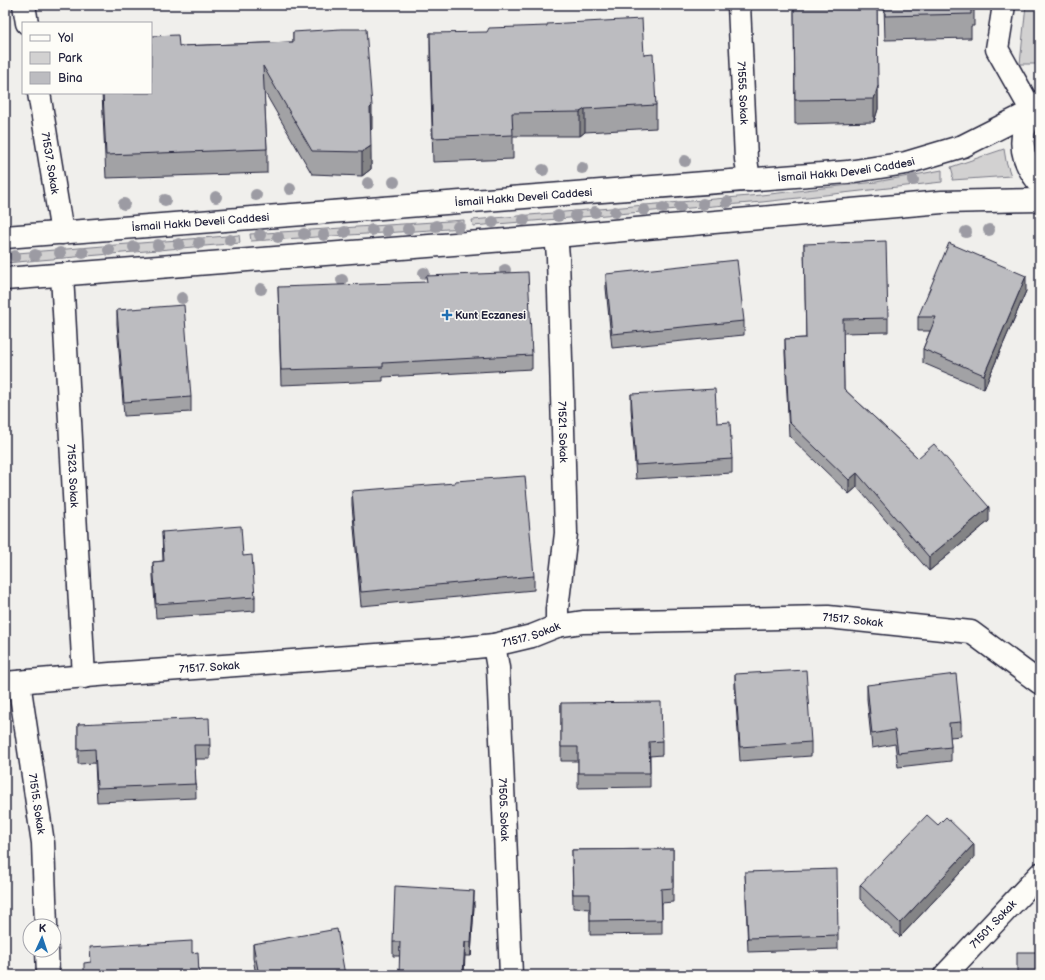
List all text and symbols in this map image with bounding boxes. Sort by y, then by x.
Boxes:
legend [22,22,152,94]
text: Yol [57,31,73,46]
text: Park [58,51,82,66]
street label: 71555. Sokak [735,61,750,125]
text: Bina [58,71,83,86]
street label: 71537. Sokak [39,131,62,196]
street label: İsmail Hakkı Develi Caddesi [777,155,916,184]
street label: İsmail Hakkı Develi Caddesi [454,186,593,209]
street label: İsmail Hakkı Develi Caddesi [131,211,270,234]
place label: Kunt Eczanesi [455,309,526,322]
marker: Kunt Eczanesi [442,310,452,320]
street label: 71521. Sokak [555,401,570,463]
street label: 71523. Sokak [64,444,81,508]
street label: 71517. Sokak [823,611,884,630]
street label: 71517. Sokak [501,619,563,650]
street label: 71517. Sokak [179,659,241,676]
street label: 71515. Sokak [26,773,48,836]
street label: 71505. Sokak [496,778,511,842]
street label: 71501. Sokak [968,897,1019,951]
north arrow [22,918,62,958]
text: K [38,922,47,935]

